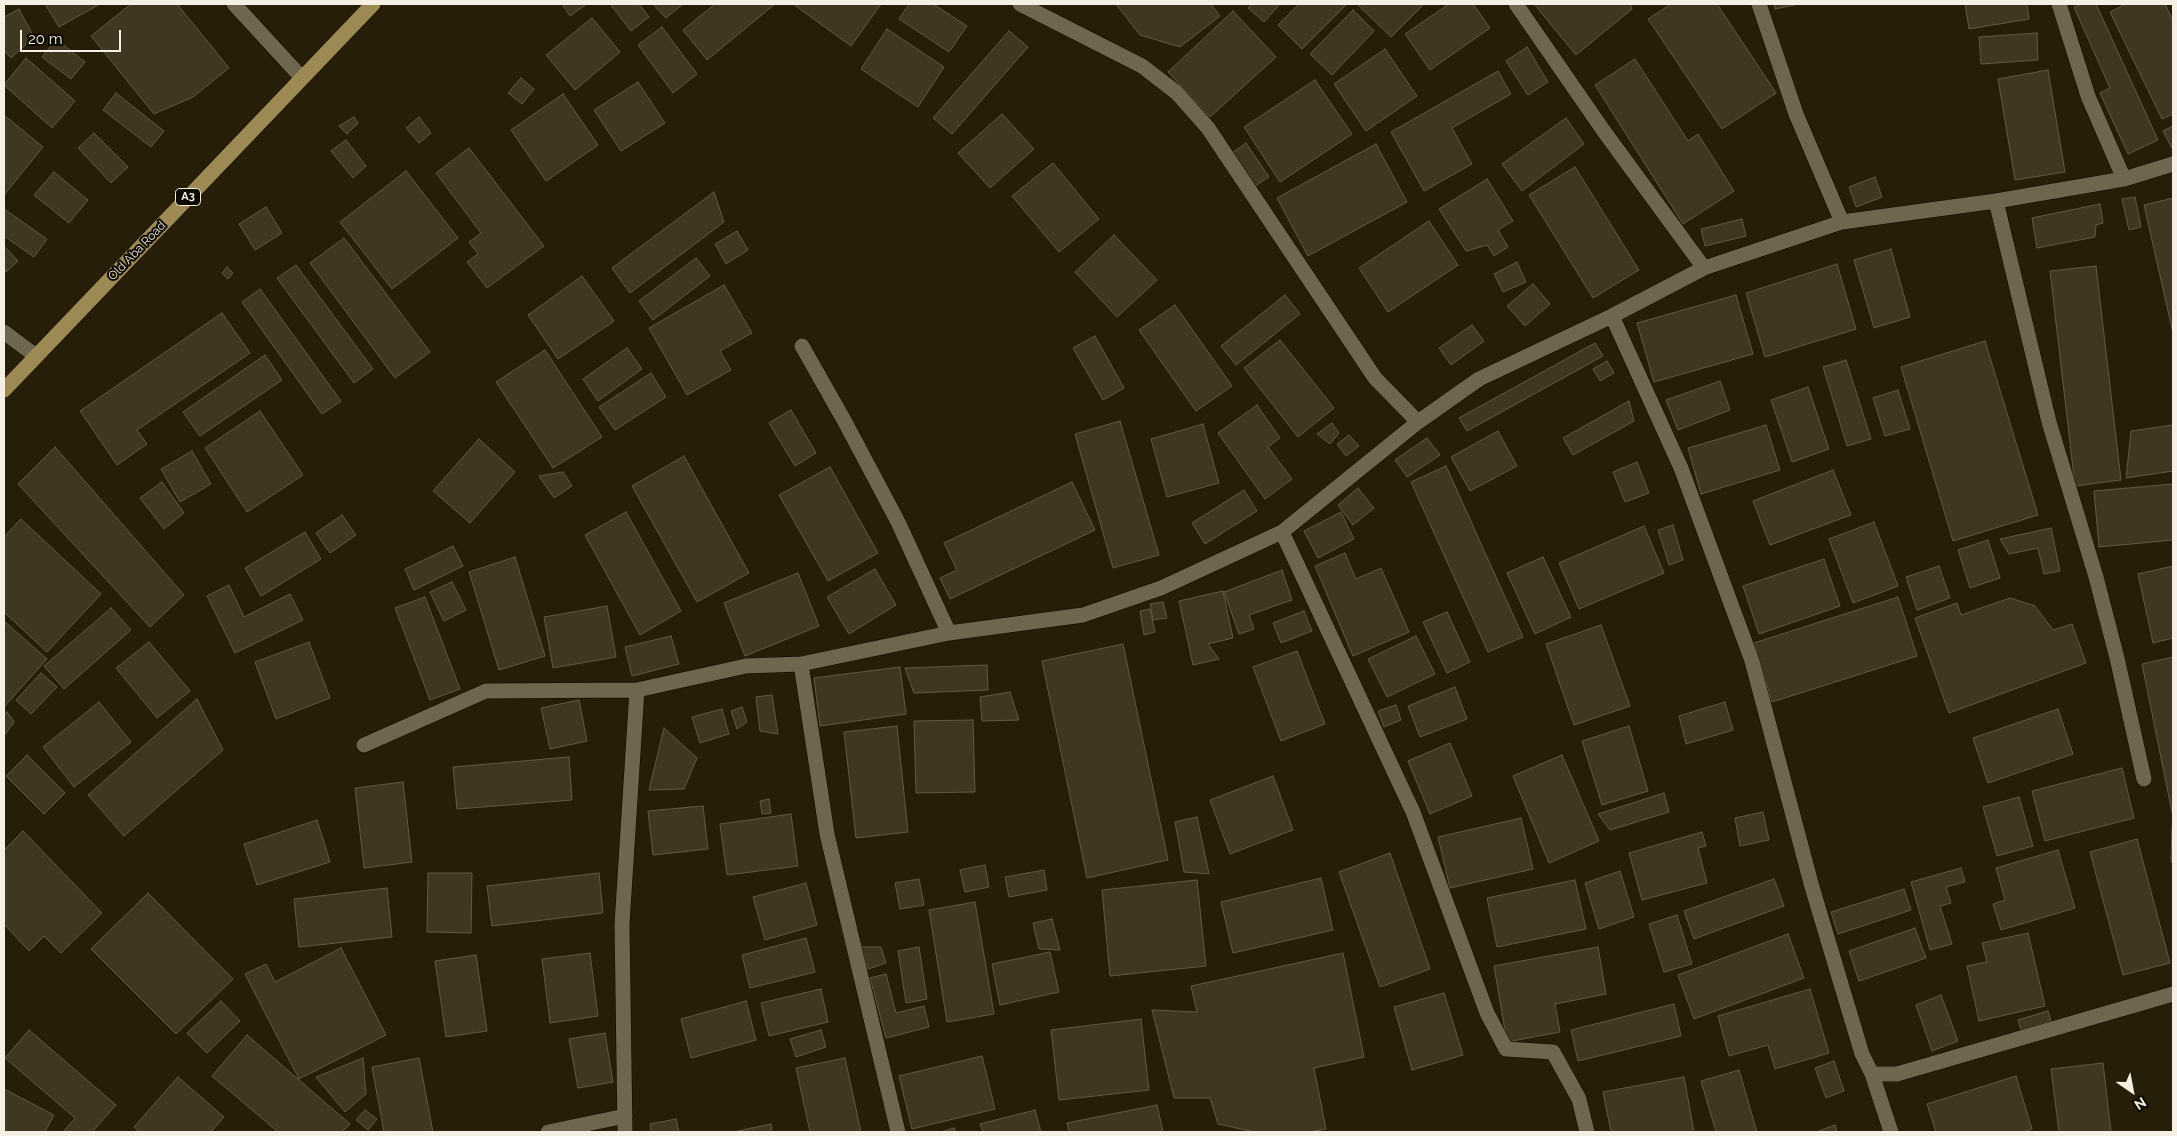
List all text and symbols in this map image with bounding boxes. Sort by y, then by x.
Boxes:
scale bar [22,20,124,52]
text: 20 m [28,30,63,48]
road number: A3 [176,188,200,206]
street label: Old Aba Road [105,218,169,284]
north arrow [2107,1066,2157,1116]
text: N [2131,1094,2149,1113]

